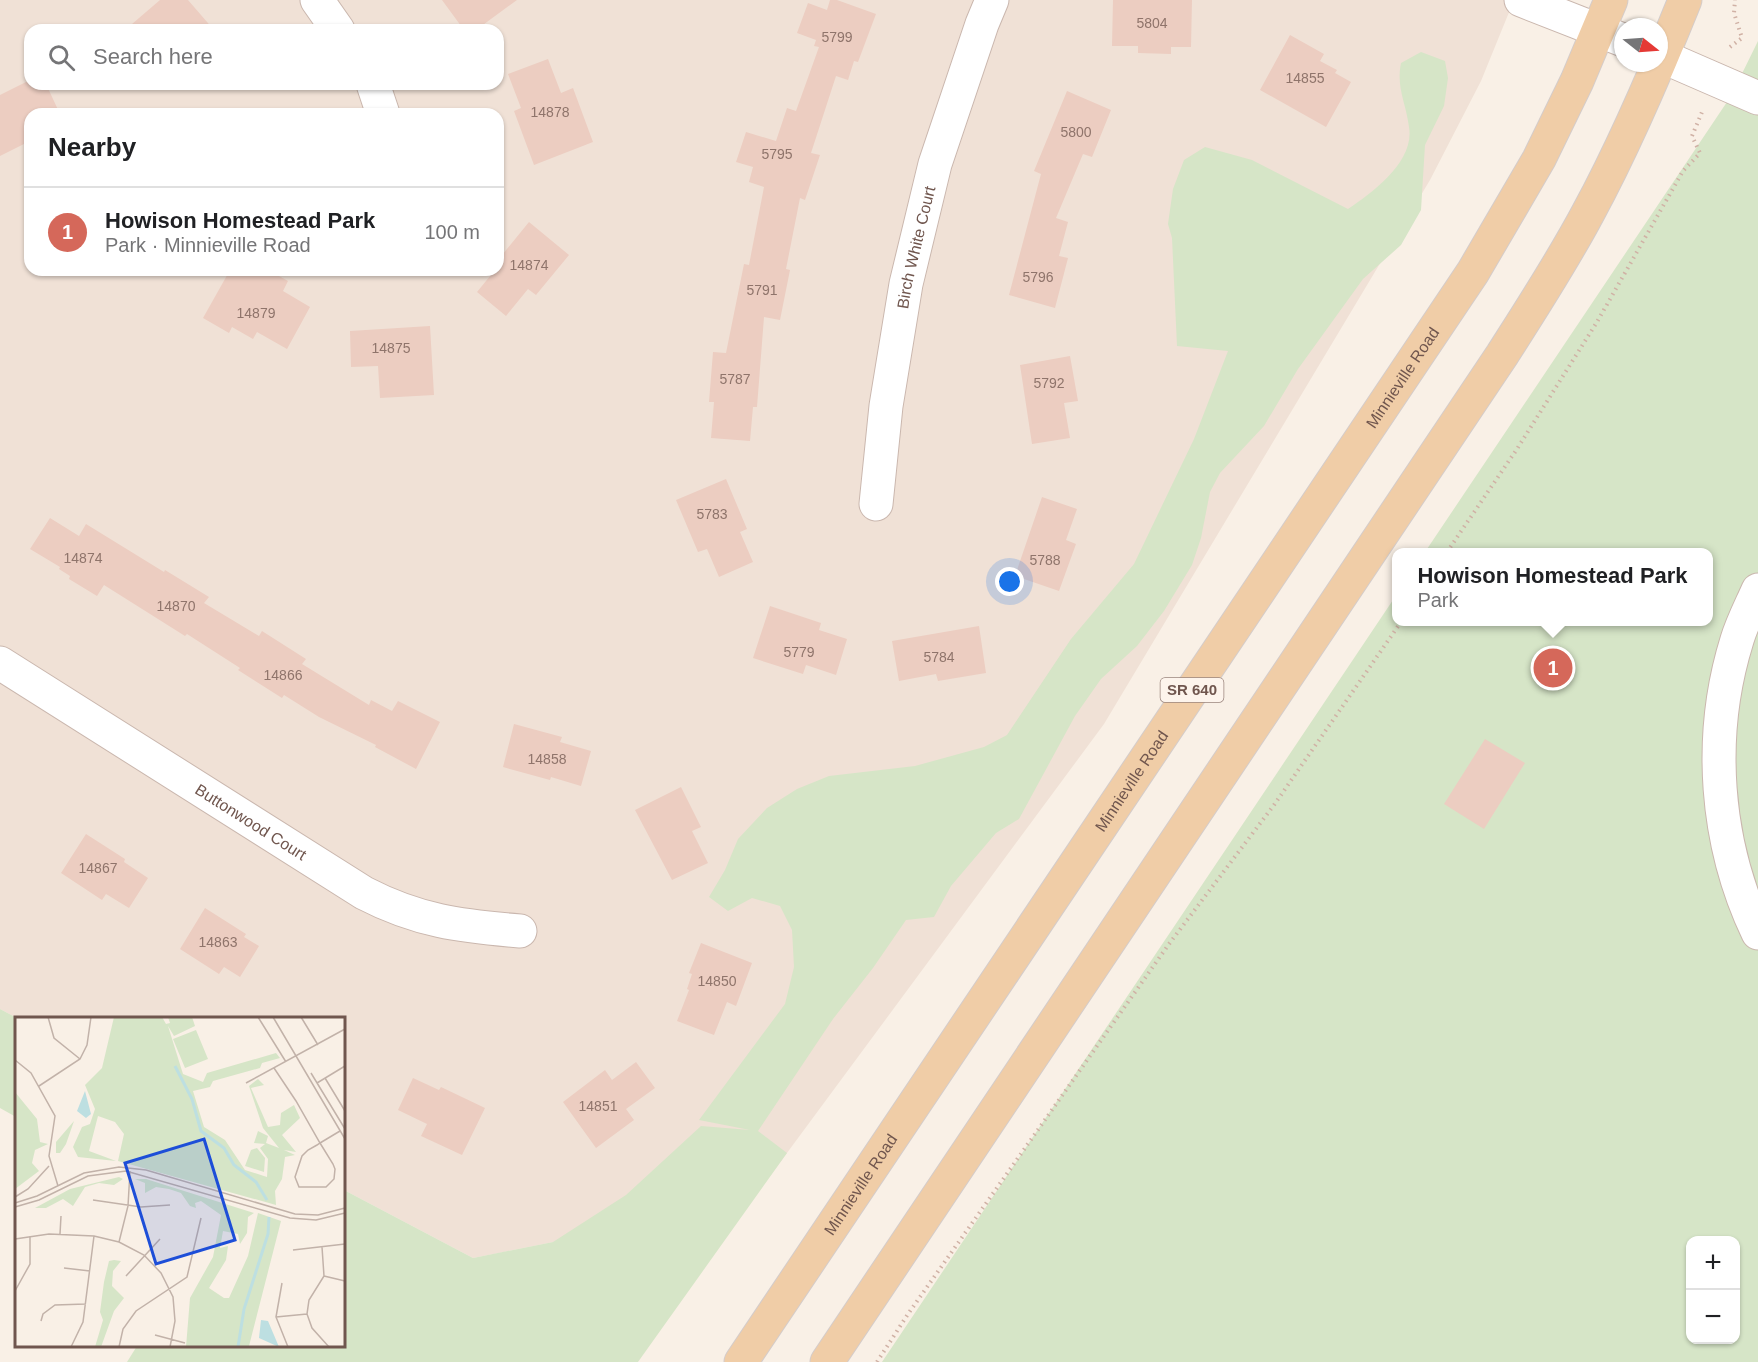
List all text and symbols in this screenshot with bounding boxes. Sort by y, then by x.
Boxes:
house number: 5804 [1136,15,1168,31]
north arrow [1614,18,1668,72]
search box [24,24,504,90]
house number: 5799 [821,29,853,45]
icon: search [45,41,78,74]
text: Search here [93,44,213,69]
house number: 14855 [1286,70,1325,86]
house number: 14878 [531,104,570,120]
house number: 5800 [1060,124,1092,140]
text: Nearby [48,132,136,162]
house number: 5795 [761,146,793,162]
street label: Birch White Court [894,184,939,310]
text: Howison Homestead Park [105,208,375,233]
text: 1 [62,221,73,243]
text: 100 m [424,221,480,243]
text: Park · Minnieville Road [105,234,311,256]
house number: 14874 [510,257,549,273]
house number: 5796 [1022,269,1054,285]
house number: 5791 [746,282,778,298]
house number: 14879 [237,305,276,321]
street label: Minnieville Road [1363,324,1442,431]
house number: 14875 [372,340,411,356]
house number: 5787 [719,371,751,387]
house number: 5792 [1033,375,1065,391]
house number: 5783 [696,506,728,522]
popup [1392,548,1713,626]
house number: 14874 [64,550,103,566]
house number: 5788 [1029,552,1061,568]
text: Howison Homestead Park [1417,563,1688,588]
your location [995,567,1024,596]
text: Park [1417,589,1459,611]
house number: 14870 [157,598,196,614]
house number: 5779 [783,644,815,660]
pin: 1 [1534,646,1572,690]
house number: 5784 [923,649,955,665]
house number: 14866 [264,667,303,683]
road number: SR 640 [1160,678,1224,702]
street label: Minnieville Road [1092,728,1171,835]
house number: 14858 [528,751,567,767]
street label: Buttonwood Court [192,781,310,864]
house number: 14867 [79,860,118,876]
house number: 14863 [199,934,238,950]
house number: 14850 [698,973,737,989]
inset map [15,1017,345,1347]
house number: 14851 [579,1098,618,1114]
street label: Minnieville Road [821,1131,901,1238]
map controls [1686,1236,1740,1344]
button: + [1686,1236,1740,1290]
button: − [1686,1290,1740,1344]

